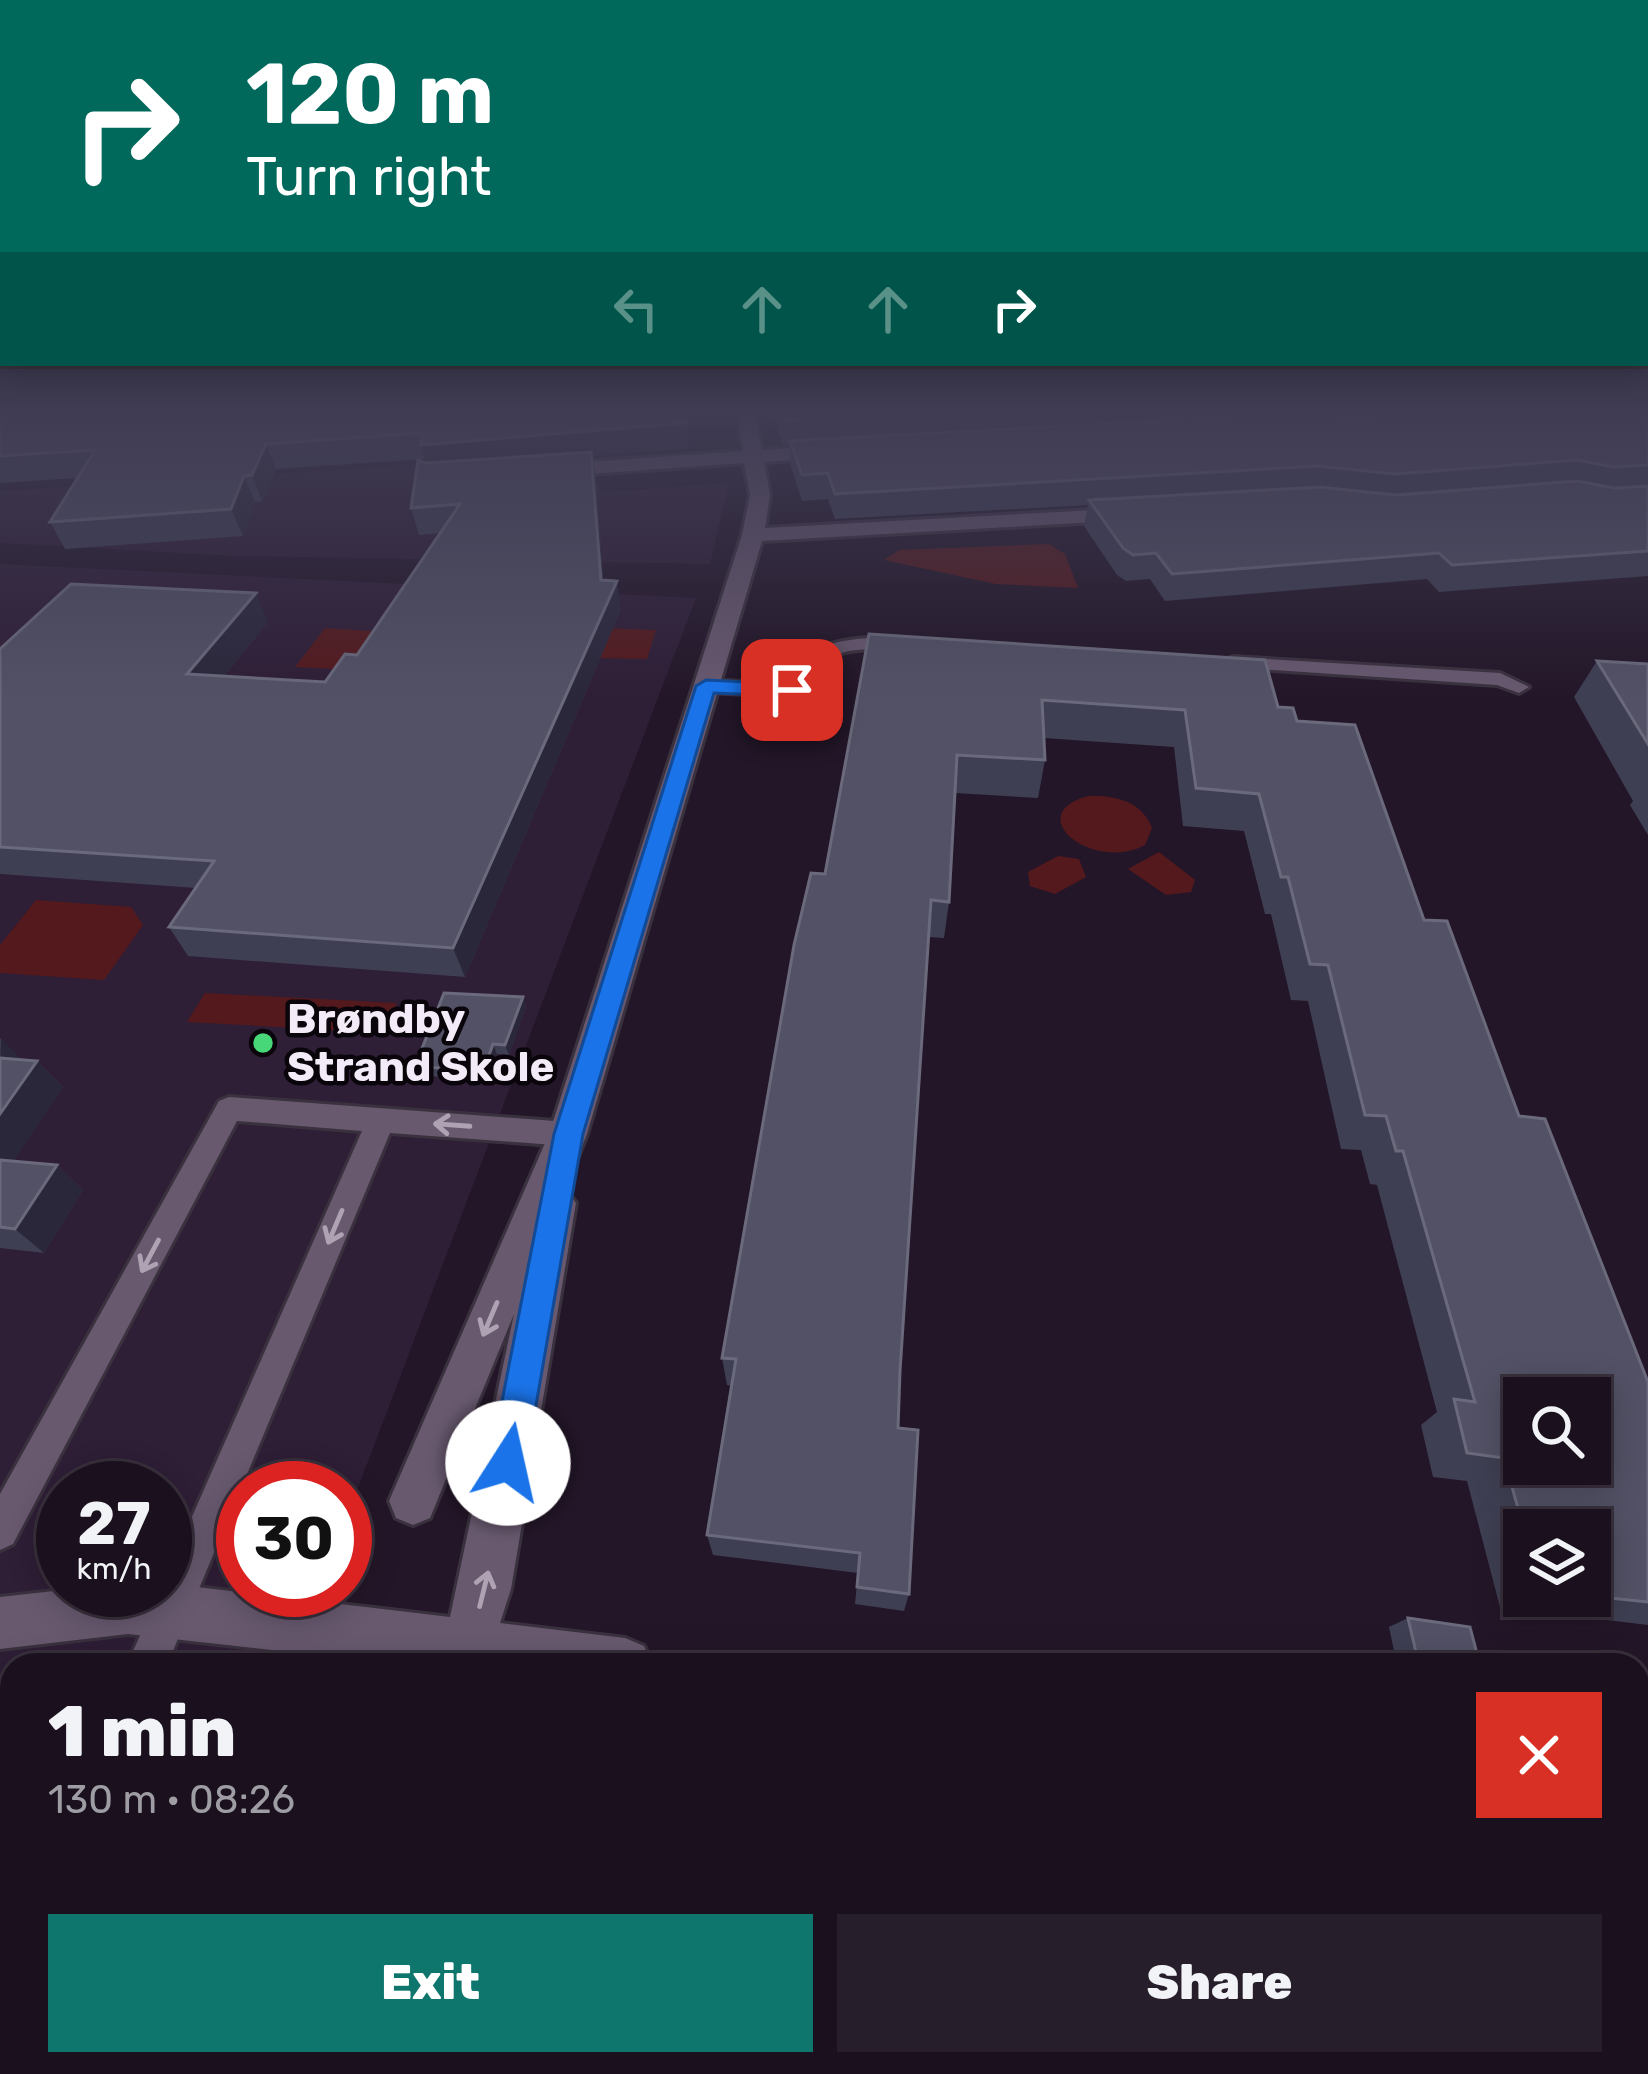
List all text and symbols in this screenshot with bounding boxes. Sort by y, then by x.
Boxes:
text: 120 m [246,44,494,144]
icon: right [48,48,204,204]
text: Turn right [246,145,491,209]
icon: left [603,276,669,342]
icon: ahead [729,276,795,342]
icon: ahead [855,276,921,342]
icon: right [981,276,1047,342]
pin [741,639,843,741]
icon: arrive [759,657,825,723]
place label: Brøndby Strand Skole [287,994,554,1092]
marker: Brøndby Strand Skole [250,1030,276,1056]
one-way arrow [433,1114,472,1137]
one-way arrow [323,1208,344,1245]
one-way arrow [138,1237,161,1272]
one-way arrow [478,1300,499,1337]
map controls [1503,1377,1611,1617]
button: search [1503,1377,1611,1485]
position arrow [445,1400,571,1526]
speed limit sign: 30 [216,1461,372,1617]
text: 27 [77,1488,151,1559]
button: layers [1503,1509,1611,1617]
text: km/h [77,1551,151,1587]
one-way arrow [474,1570,496,1608]
text: 1 min [48,1689,236,1774]
button: close [1476,1692,1602,1818]
text: 130 m · 08:26 [48,1777,295,1823]
button: Exit [48,1914,813,2052]
button: Share [837,1914,1602,2052]

